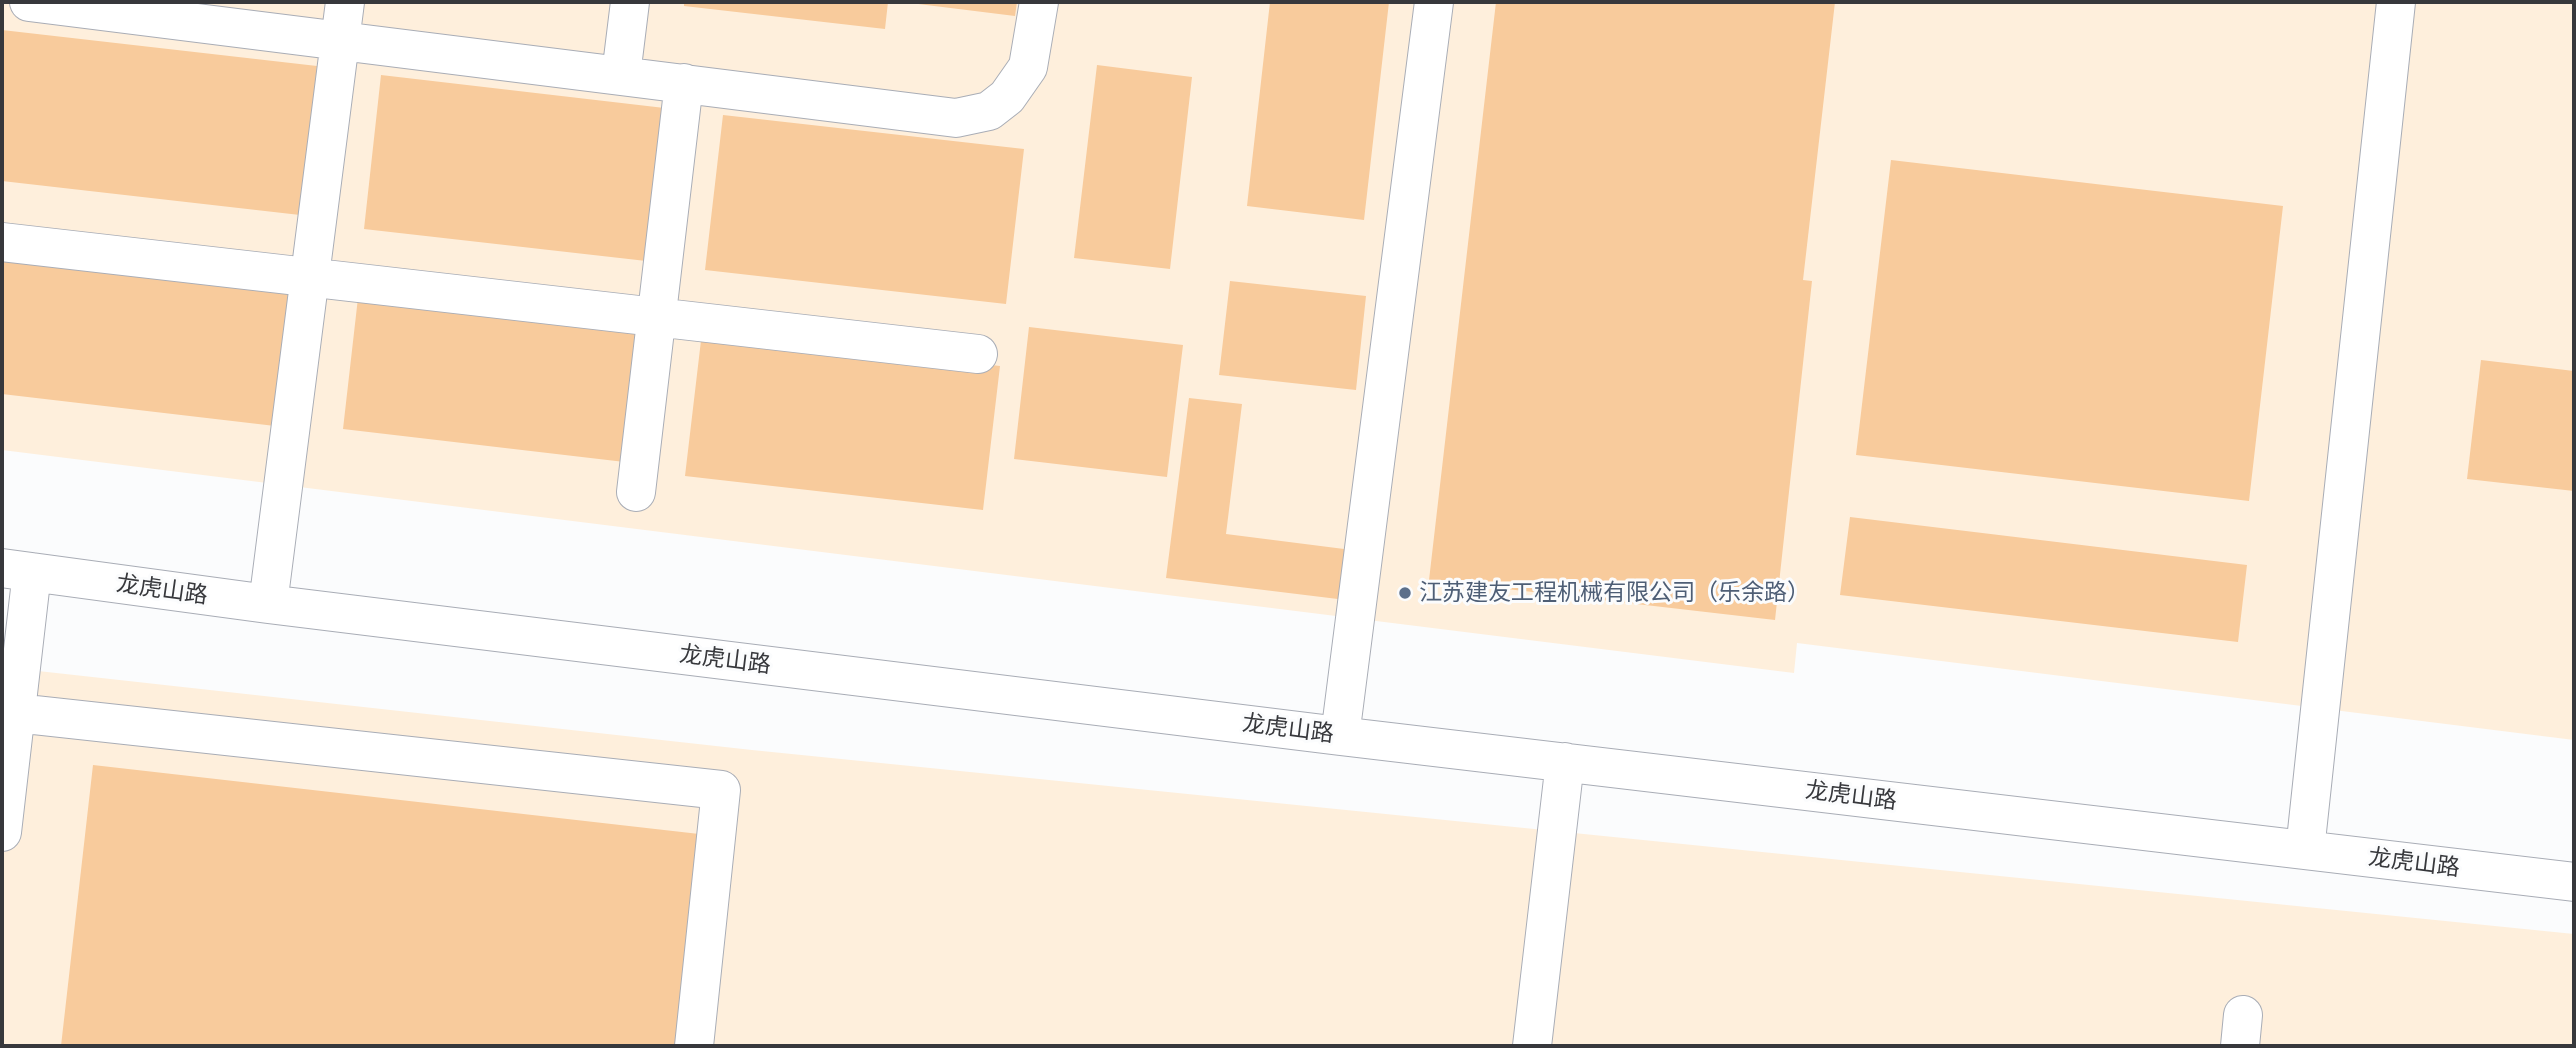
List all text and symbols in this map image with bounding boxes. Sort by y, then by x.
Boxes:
street label: 龙虎山路 [115,570,209,610]
place label: 江苏建友工程机械有限公司（乐余路） [1419,579,1810,607]
marker: 江苏建友工程机械有限公司（乐余路） [1397,585,1413,601]
street label: 龙虎山路 [678,641,772,679]
street label: 龙虎山路 [1241,710,1335,748]
street label: 龙虎山路 [1804,777,1898,815]
street label: 龙虎山路 [2367,844,2461,882]

